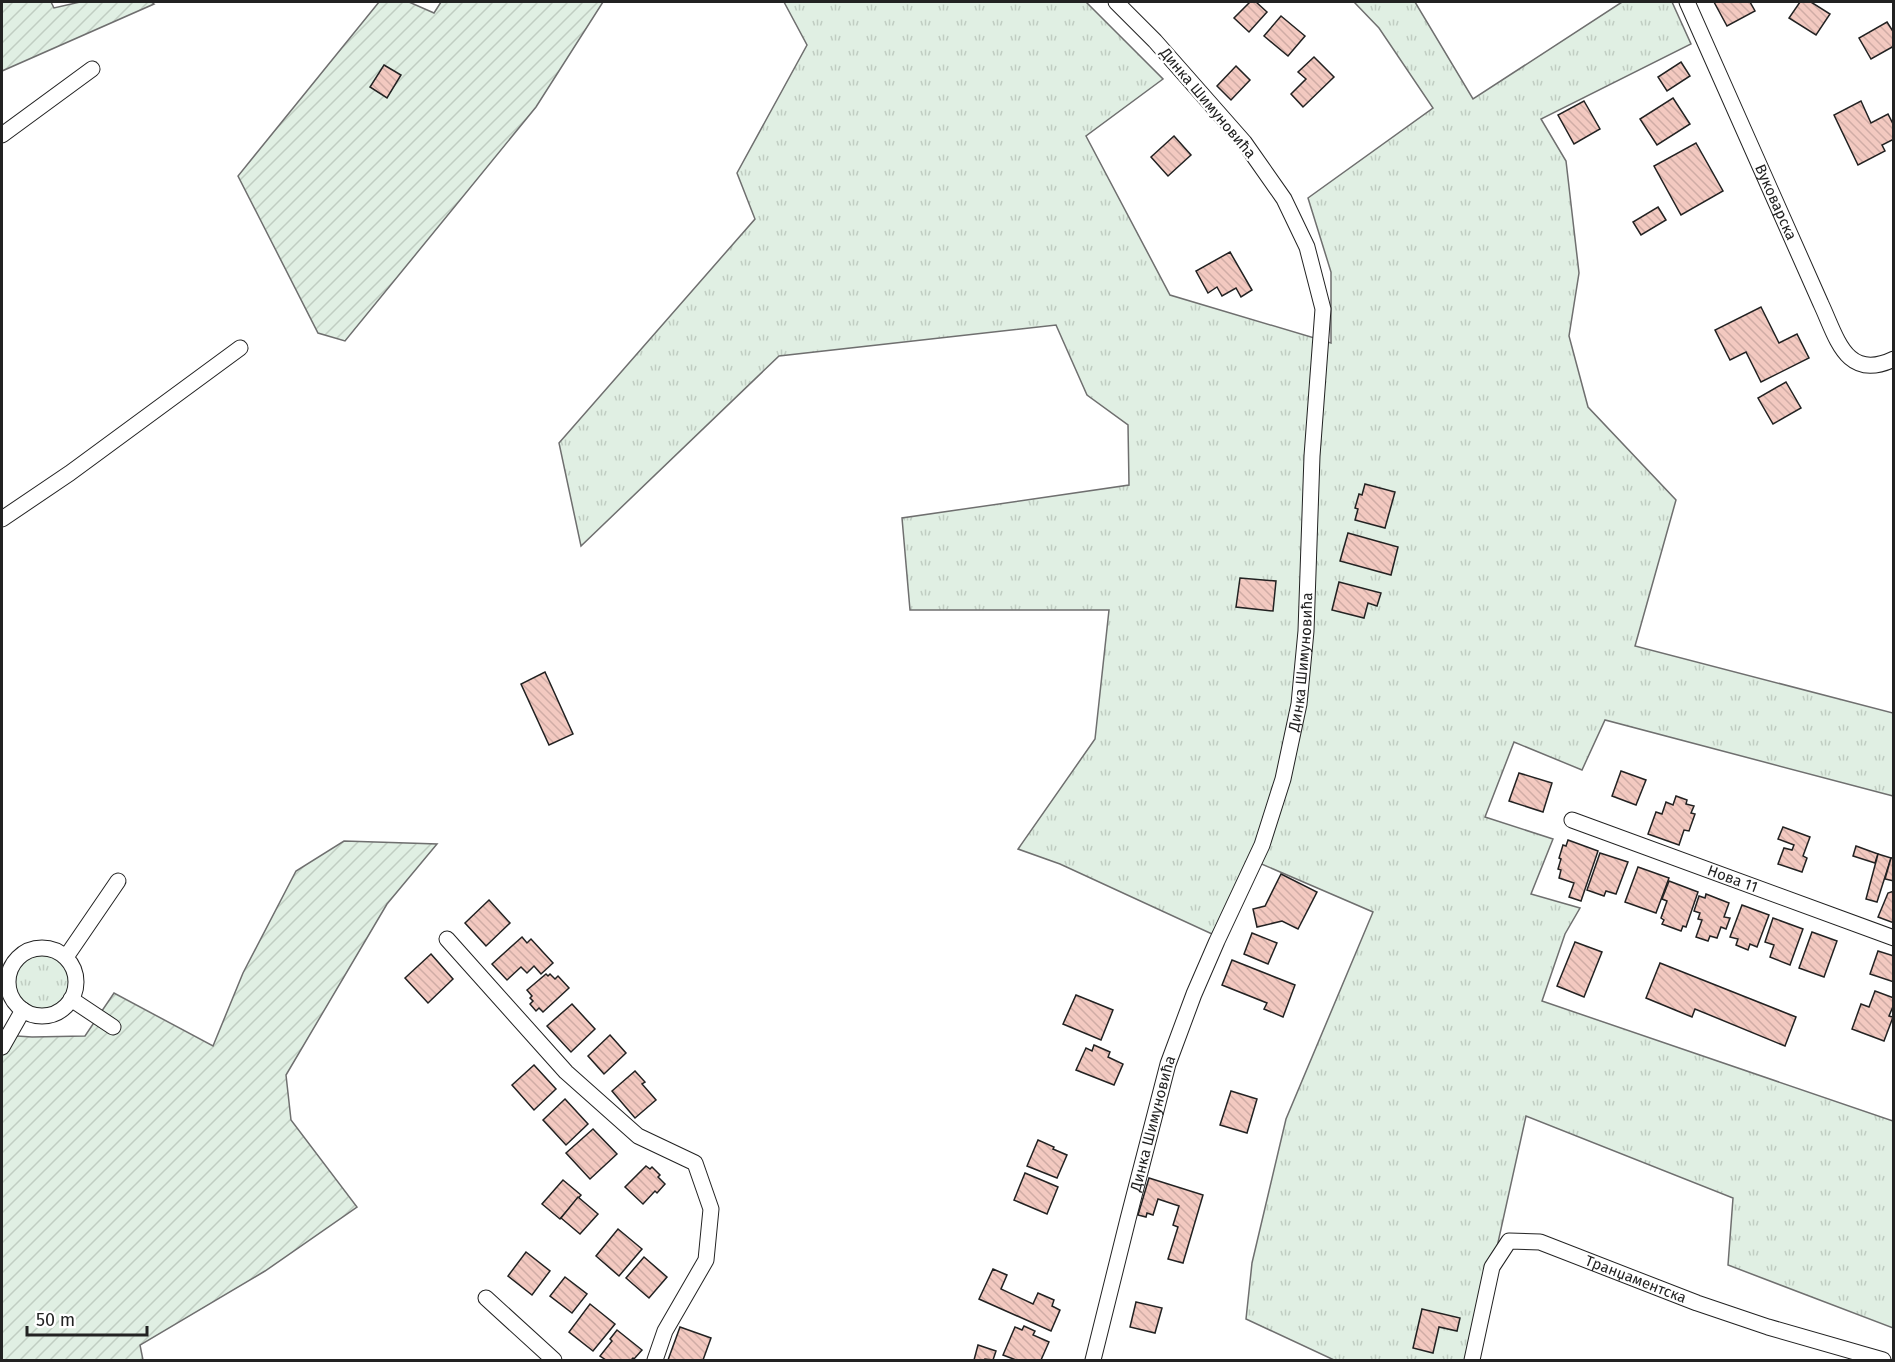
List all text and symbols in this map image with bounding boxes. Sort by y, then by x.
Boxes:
street label: Динка Шимуновића [1156,43,1260,162]
street label: Вуковарска [1751,161,1801,243]
street label: Динка Шимуновића [1284,592,1316,734]
street label: Нова 11 [1705,861,1760,896]
street label: Динка Шимуновића [1126,1053,1179,1194]
street label: Транџаментска [1583,1251,1689,1307]
scale bar [27,1299,147,1337]
text: 50 m [36,1309,75,1331]

